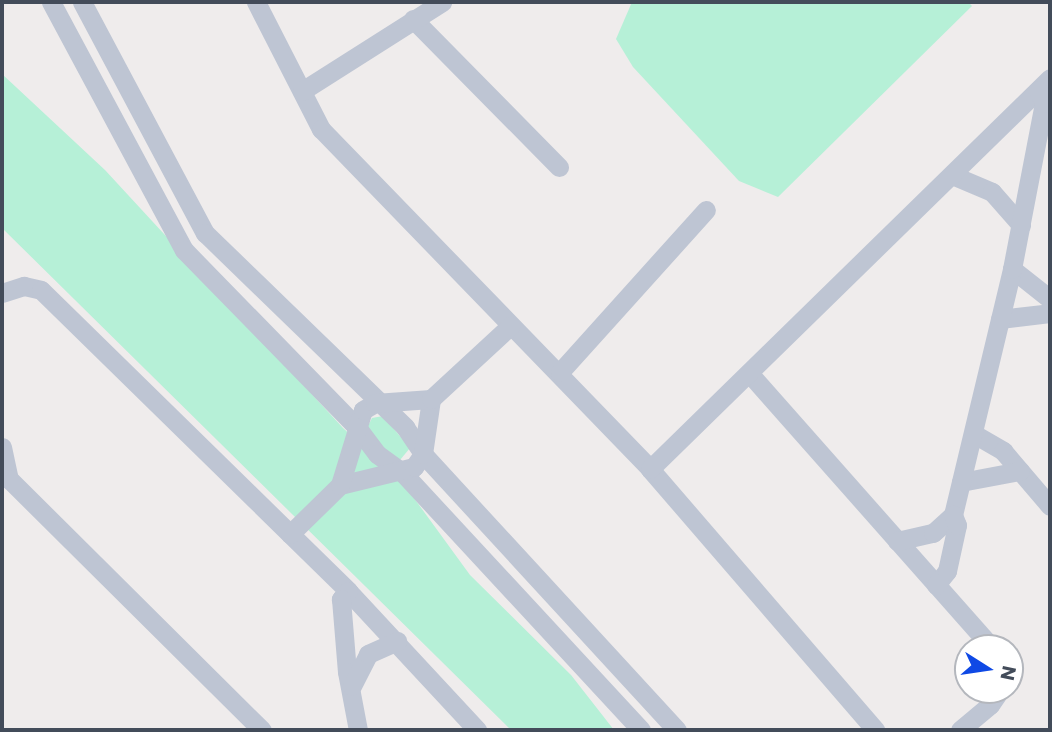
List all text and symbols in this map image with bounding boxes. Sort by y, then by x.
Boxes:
north arrow [954,634,1024,704]
text: N [993,663,1023,683]

